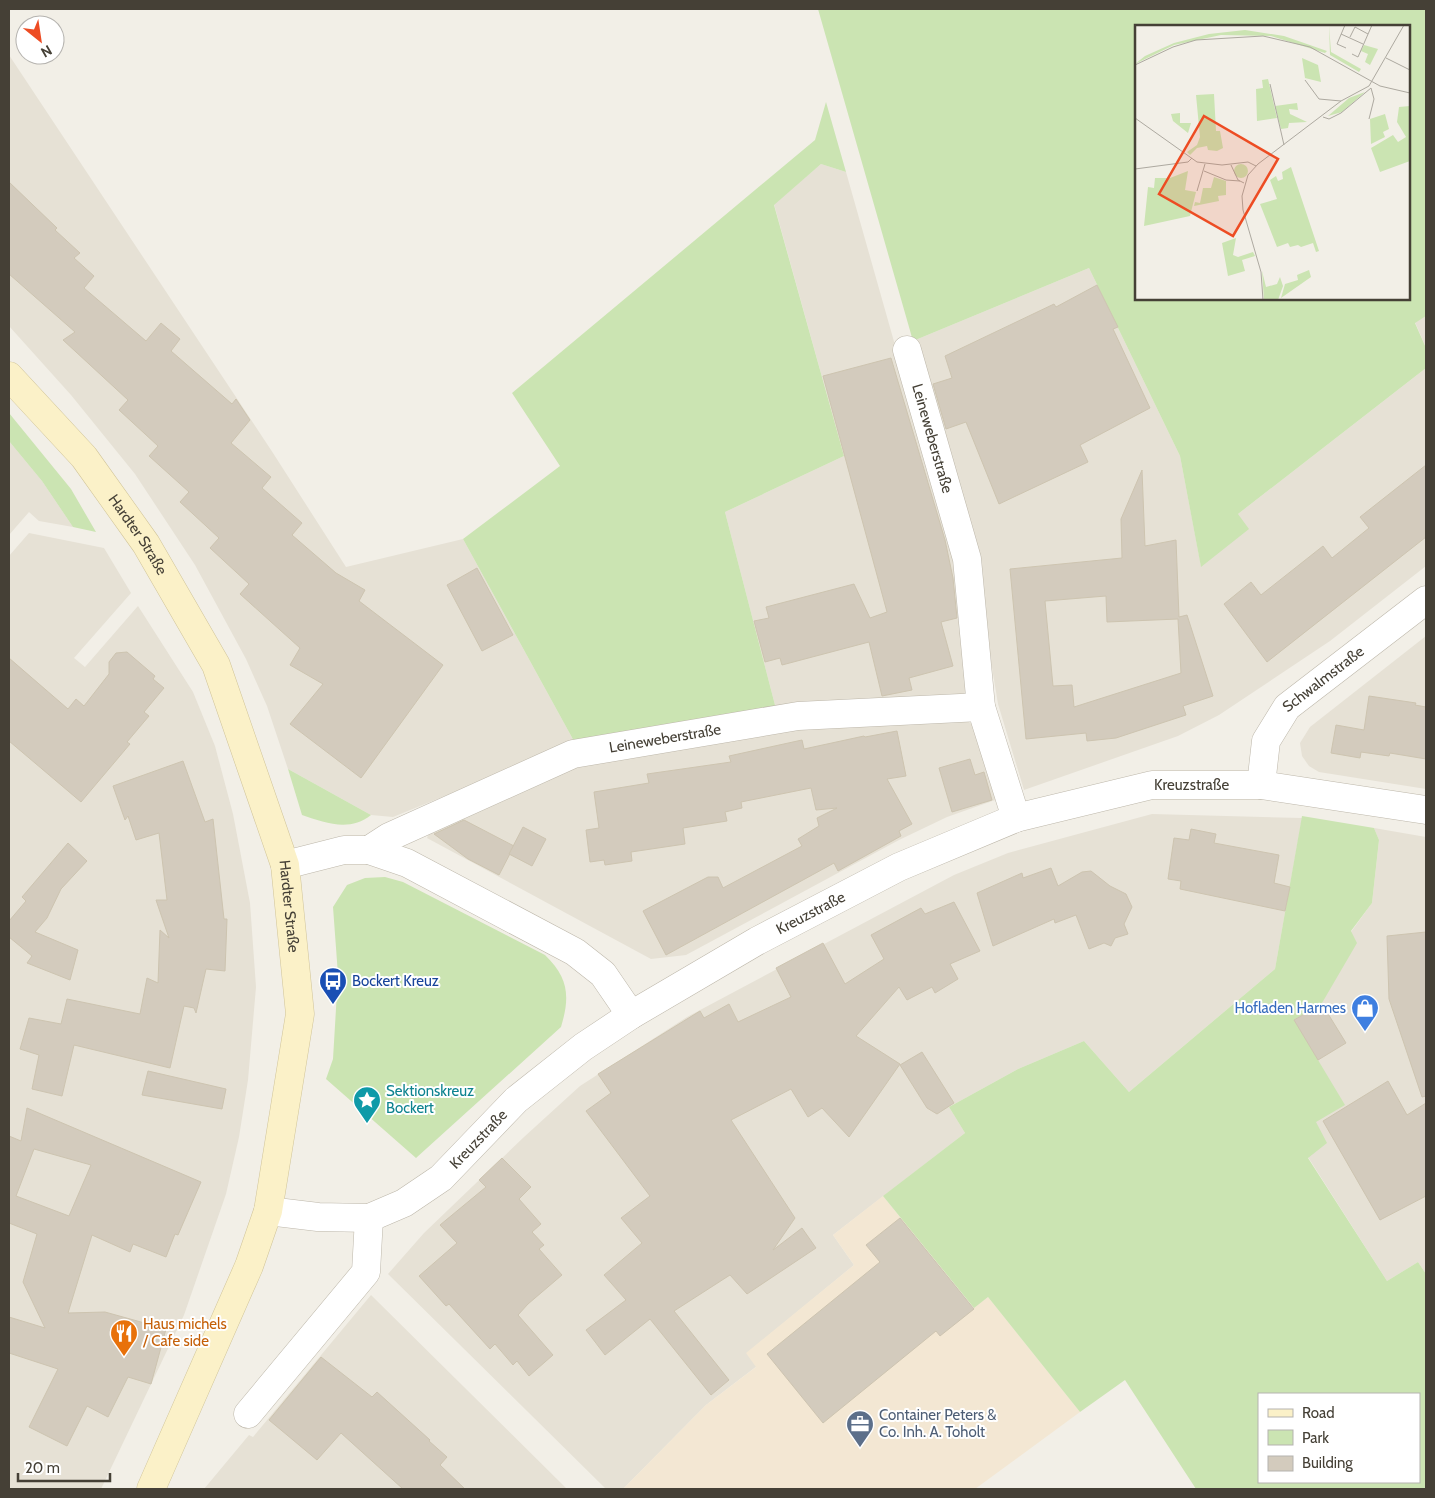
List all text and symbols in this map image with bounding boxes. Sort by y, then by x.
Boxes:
north arrow [15,15,65,65]
inset map [1135,25,1410,300]
text: N [38,41,55,62]
street label: Leineweberstraße [908,382,957,496]
street label: Hardter Straße [105,491,171,578]
street label: Schwalmstraße [1279,642,1368,716]
street label: Leineweberstraße [608,720,722,757]
street label: Kreuzstraße [1154,776,1229,794]
street label: Hardter Straße [276,859,303,954]
street label: Kreuzstraße [773,888,848,938]
bus stop icon: Bockert Kreuz [318,966,348,1005]
place label: Bockert Kreuz [352,972,439,990]
shop icon: Hofladen Harmes [1350,993,1380,1032]
place label: Hofladen Harmes [1235,999,1346,1017]
place label: Sektionskreuz Bockert [386,1082,474,1117]
place icon: Sektionskreuz Bockert [352,1085,382,1124]
street label: Kreuzstraße [446,1106,511,1172]
place label: Haus michels / Cafe side [142,1315,227,1350]
restaurant icon: Haus michels / Cafe side [109,1318,139,1357]
legend [1258,1393,1420,1483]
text: Road [1302,1404,1335,1422]
place label: Container Peters & Co. Inh. A. Toholt [879,1406,996,1441]
office icon: Container Peters & Co. Inh. A. Toholt [845,1409,875,1448]
text: Park [1302,1429,1329,1447]
scale bar [18,1450,110,1482]
text: Building [1302,1454,1353,1472]
text: 20 m [25,1459,60,1477]

